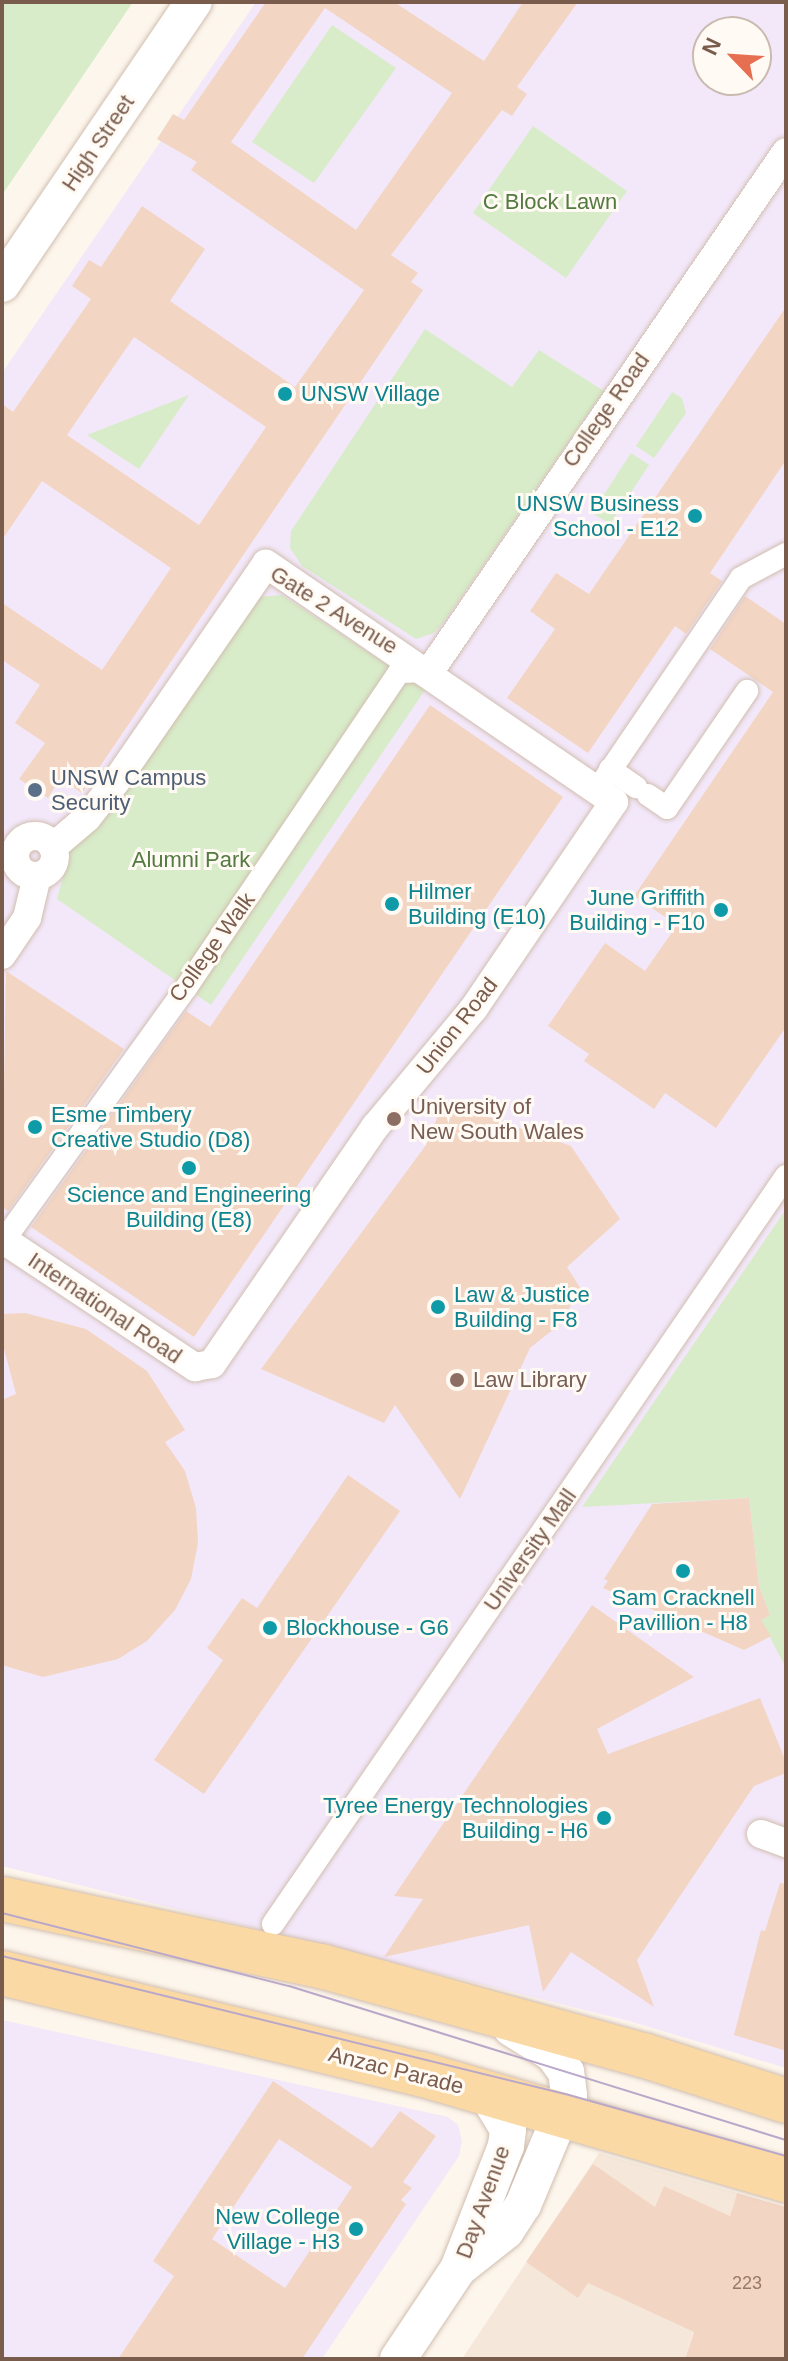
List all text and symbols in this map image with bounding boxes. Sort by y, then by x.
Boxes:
north arrow [692,16,772,96]
text: N [697,34,726,59]
street label: High Street [56,90,140,196]
park label: C Block Lawn [483,189,617,215]
street label: College Road [557,348,655,472]
place label: UNSW Village [301,381,440,407]
marker: UNSW Village [276,385,294,403]
place label: UNSW Business School - E12 [516,490,679,542]
marker: UNSW Business School - E12 [686,507,704,525]
street label: Gate 2 Avenue [265,560,403,660]
place label: UNSW Campus Security [51,764,206,816]
marker: UNSW Campus Security [26,781,44,799]
park label: Alumni Park [132,847,250,873]
place label: Hilmer Building (E10) [408,878,546,930]
place label: June Griffith Building - F10 [569,884,705,936]
street label: College Walk [163,887,261,1007]
marker: Hilmer Building (E10) [383,895,401,913]
marker: June Griffith Building - F10 [712,901,730,919]
street label: Union Road [411,972,503,1080]
place label: University of New South Wales [410,1093,584,1144]
place label: Esme Timbery Creative Studio (D8) [51,1101,250,1152]
marker: University of New South Wales [385,1110,403,1128]
marker: Esme Timbery Creative Studio (D8) [26,1118,44,1136]
marker: Science and Engineering Building (E8) [180,1159,198,1177]
place label: Science and Engineering Building (E8) [67,1181,311,1232]
street label: International Road [23,1247,187,1369]
place label: Law & Justice Building - F8 [454,1281,590,1332]
marker: Law & Justice Building - F8 [429,1298,447,1316]
place label: Law Library [473,1367,587,1393]
marker: Law Library [448,1371,466,1389]
street label: University Mall [478,1484,582,1616]
marker: Sam Cracknell Pavillion - H8 [674,1562,692,1580]
place label: Sam Cracknell Pavillion - H8 [611,1584,755,1636]
place label: Blockhouse - G6 [286,1615,449,1641]
marker: Blockhouse - G6 [261,1619,279,1637]
place label: Tyree Energy Technologies Building - H6 [323,1792,588,1844]
marker: Tyree Energy Technologies Building - H6 [595,1809,613,1827]
street label: Anzac Parade [326,2040,466,2100]
street label: Day Avenue [450,2141,516,2263]
place label: New College Village - H3 [215,2203,340,2254]
marker: New College Village - H3 [347,2220,365,2238]
house number: 223 [732,2272,762,2294]

